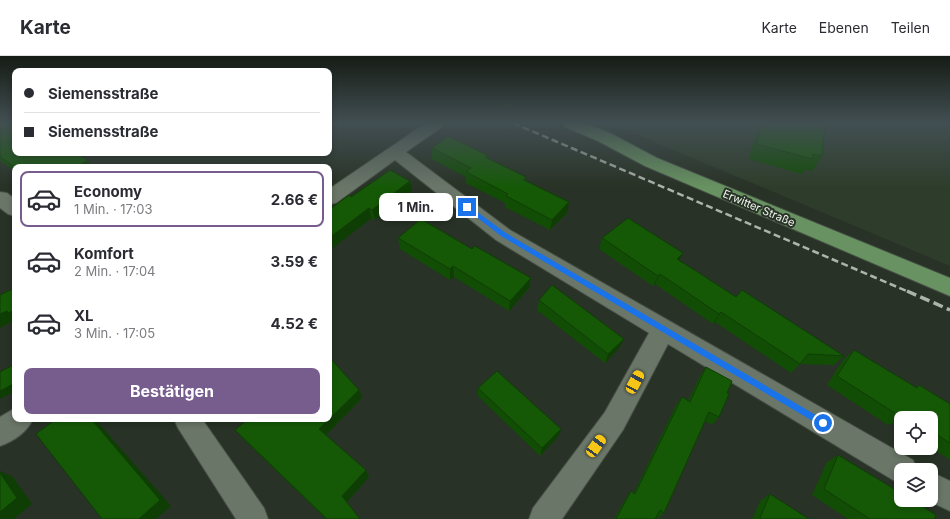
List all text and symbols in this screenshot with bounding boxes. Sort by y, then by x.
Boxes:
text: Karte [20,16,71,39]
text: Karte [761,19,797,36]
text: Ebenen [819,19,869,36]
text: Teilen [891,19,930,36]
text: Siemensstraße [48,84,159,103]
text: Siemensstraße [48,122,159,141]
icon: car [26,181,62,217]
text: Economy [74,182,142,201]
street label: Erwitter Straße [721,186,797,230]
text: 2.66 € [271,190,318,209]
callout: 1 Min. [379,193,453,221]
route end [458,198,476,216]
text: 1 Min. [398,199,434,215]
text: 1 Min. · 17:03 [74,201,153,217]
icon: car [26,243,62,279]
text: Komfort [74,244,134,263]
text: 3.59 € [271,252,318,271]
text: 2 Min. · 17:04 [74,263,156,279]
icon: car [26,305,62,341]
text: XL [74,306,94,325]
text: 4.52 € [271,314,318,333]
text: 3 Min. · 17:05 [74,325,155,341]
button: Bestätigen [24,368,320,414]
car [624,369,646,395]
map controls [894,411,938,507]
button: locate [894,411,938,455]
route start [814,414,832,432]
car [584,433,608,459]
button: layers [894,463,938,507]

